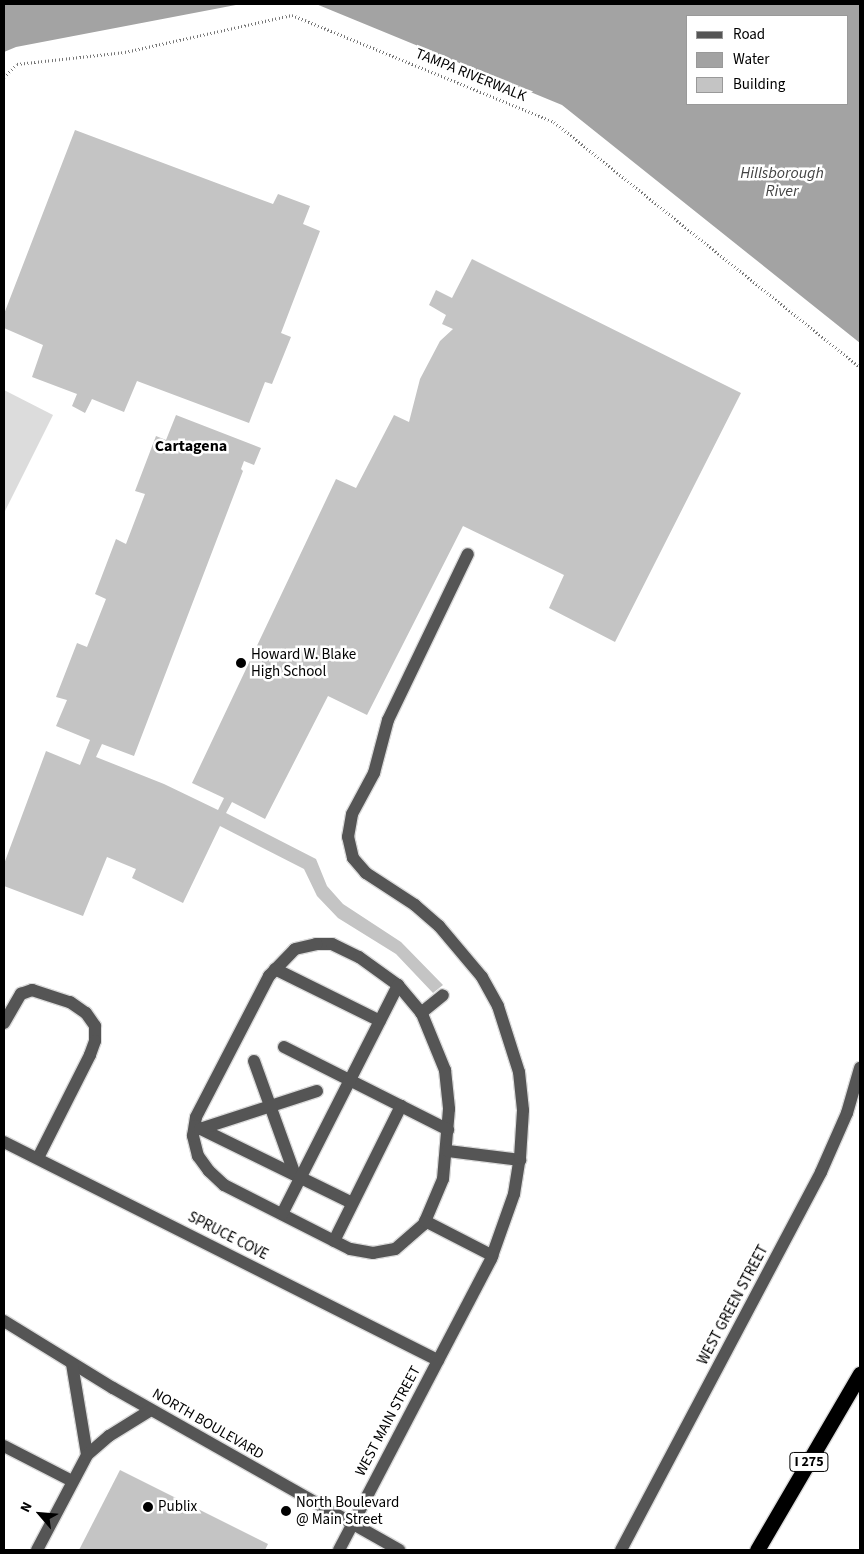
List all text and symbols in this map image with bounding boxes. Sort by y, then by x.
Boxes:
legend [686,15,849,105]
text: Road [733,24,765,45]
street label: TAMPA RIVERWALK [413,45,529,105]
text: Water [733,49,769,70]
text: Building [733,74,785,95]
water label: Hillsborough River [740,163,824,201]
district label: Cartagena [155,436,227,456]
place label: Howard W. Blake High School [251,645,356,680]
marker: Howard W. Blake High School [235,657,247,669]
street label: SPRUCE COVE [185,1208,271,1264]
street label: WEST GREEN STREET [694,1242,772,1368]
street label: WEST MAIN STREET [351,1363,425,1479]
street label: NORTH BOULEVARD [149,1385,267,1463]
road number: I 275 [789,1450,829,1474]
north arrow [15,1489,65,1539]
place label: North Boulevard @ Main Street [296,1493,399,1528]
place label: Publix [158,1498,197,1516]
text: N [16,1499,38,1516]
marker: Publix [142,1501,154,1513]
marker: North Boulevard @ Main Street [280,1505,292,1517]

